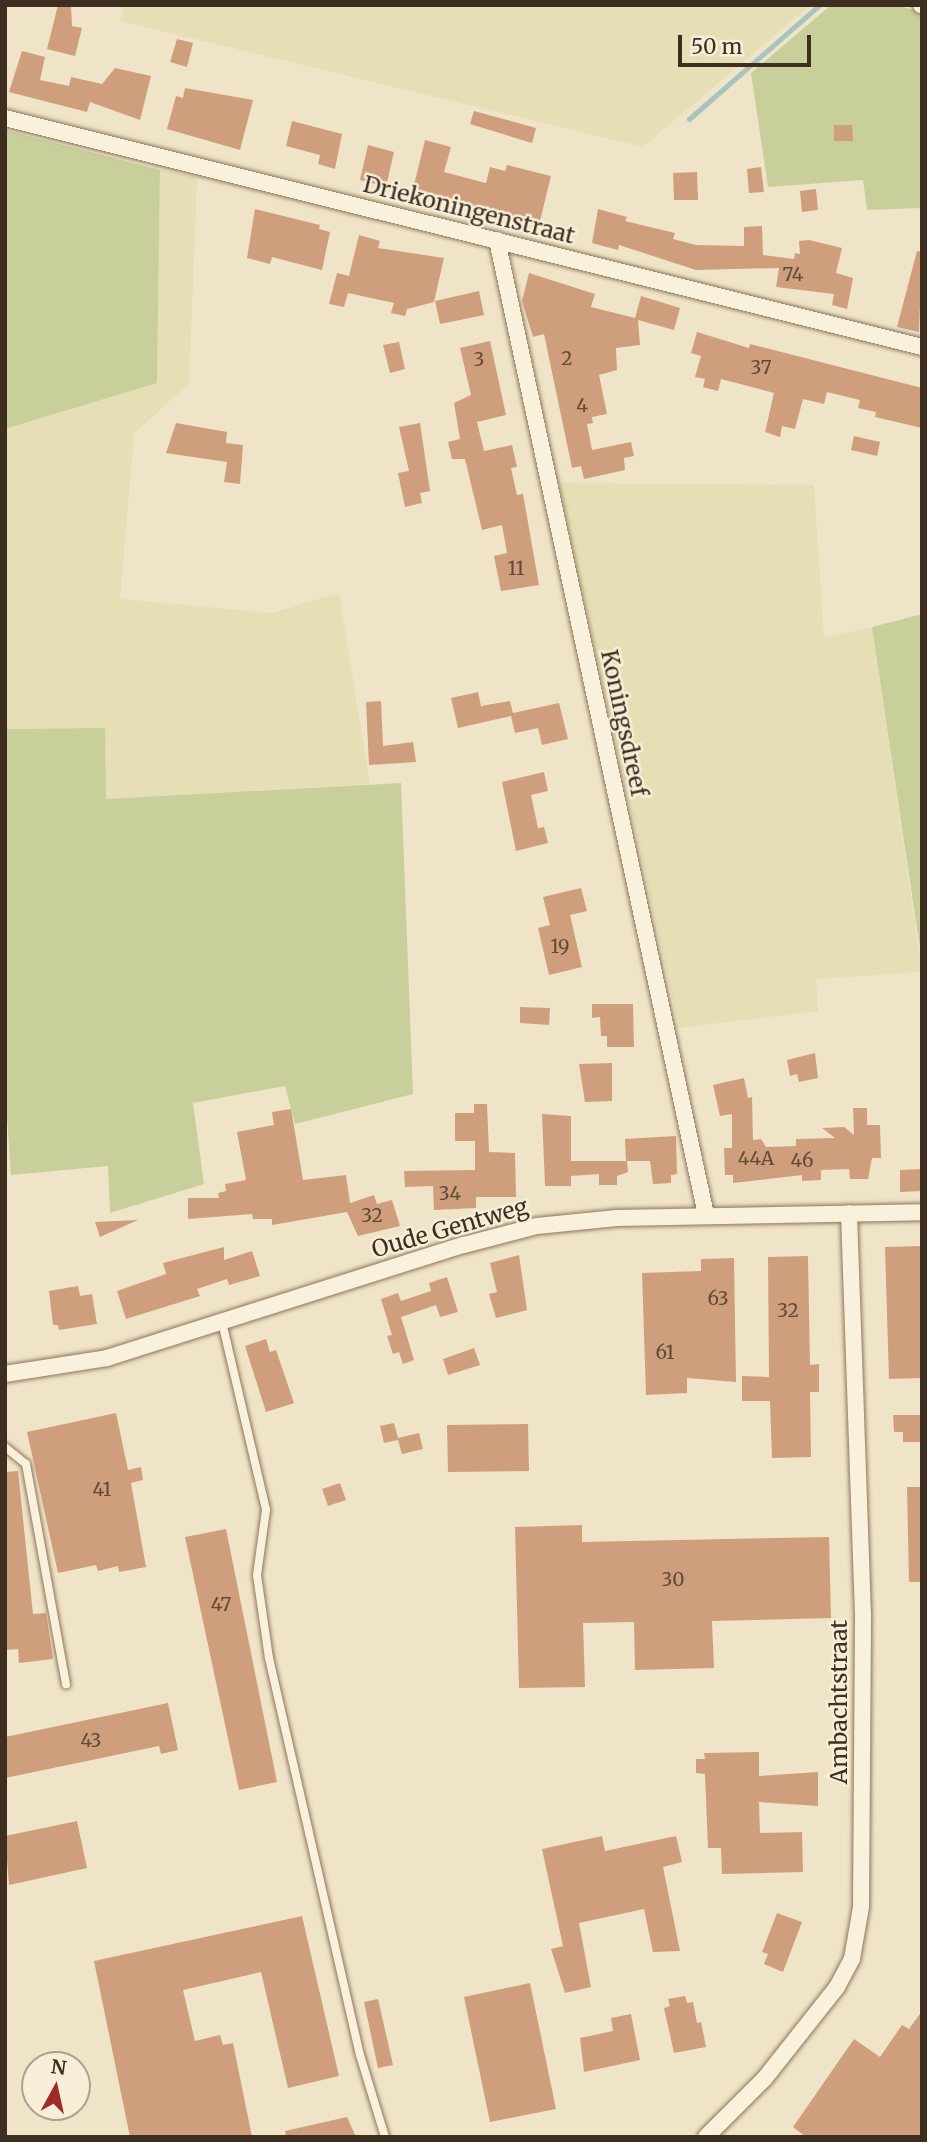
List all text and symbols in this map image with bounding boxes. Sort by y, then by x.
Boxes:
scale bar [682,21,815,65]
text: 50 m [691,33,742,60]
street label: Driekoningenstraat [360,170,578,250]
house number: 74 [783,264,803,286]
house number: 2 [561,348,573,370]
house number: 3 [474,349,484,371]
house number: 37 [750,357,772,379]
house number: 4 [576,395,588,417]
house number: 11 [508,558,524,580]
street label: Koningsdreef [595,647,653,799]
house number: 19 [550,936,570,958]
house number: 44A [738,1148,774,1170]
house number: 46 [790,1150,814,1172]
house number: 34 [439,1183,461,1205]
street label: Oude Gentweg [369,1192,531,1264]
house number: 32 [361,1205,383,1227]
house number: 63 [707,1288,729,1310]
house number: 32 [777,1300,799,1322]
house number: 61 [656,1342,674,1364]
house number: 41 [93,1479,111,1501]
house number: 30 [662,1569,684,1591]
house number: 47 [211,1594,231,1616]
street label: Ambachtstraat [825,1620,853,1784]
house number: 43 [81,1730,101,1752]
north arrow [21,2051,91,2121]
text: N [50,2054,68,2080]

